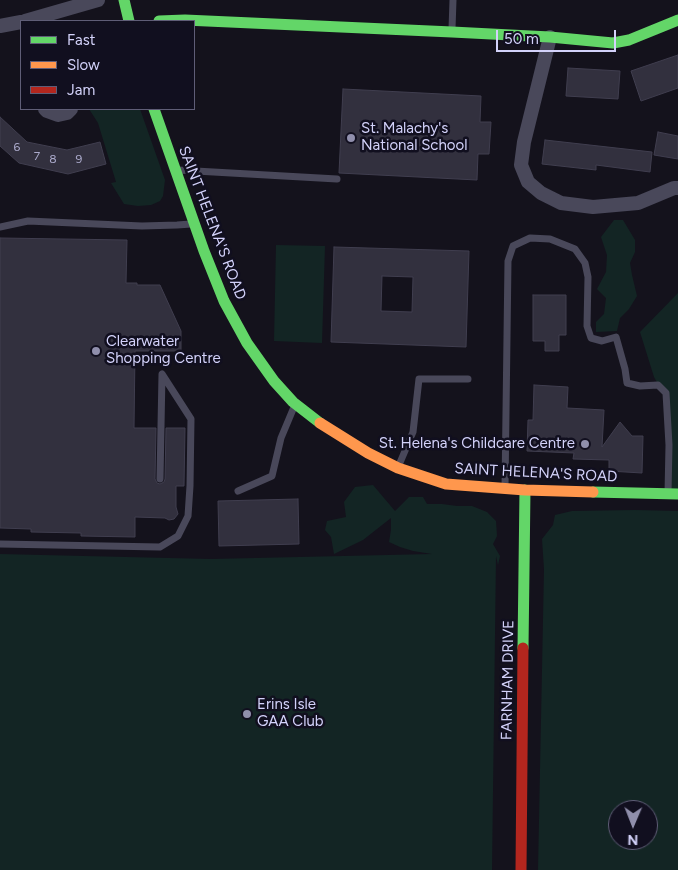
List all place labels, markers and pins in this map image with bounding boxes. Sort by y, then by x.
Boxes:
place label: St. Malachy's National School [361,120,468,155]
marker: St. Malachy's National School [345,132,357,144]
place label: Clearwater Shopping Centre [106,333,221,368]
marker: Clearwater Shopping Centre [90,345,102,357]
place label: St. Helena's Childcare Centre [379,435,575,453]
marker: St. Helena's Childcare Centre [579,438,591,450]
place label: Erins Isle GAA Club [257,696,324,731]
marker: Erins Isle GAA Club [241,708,253,720]

